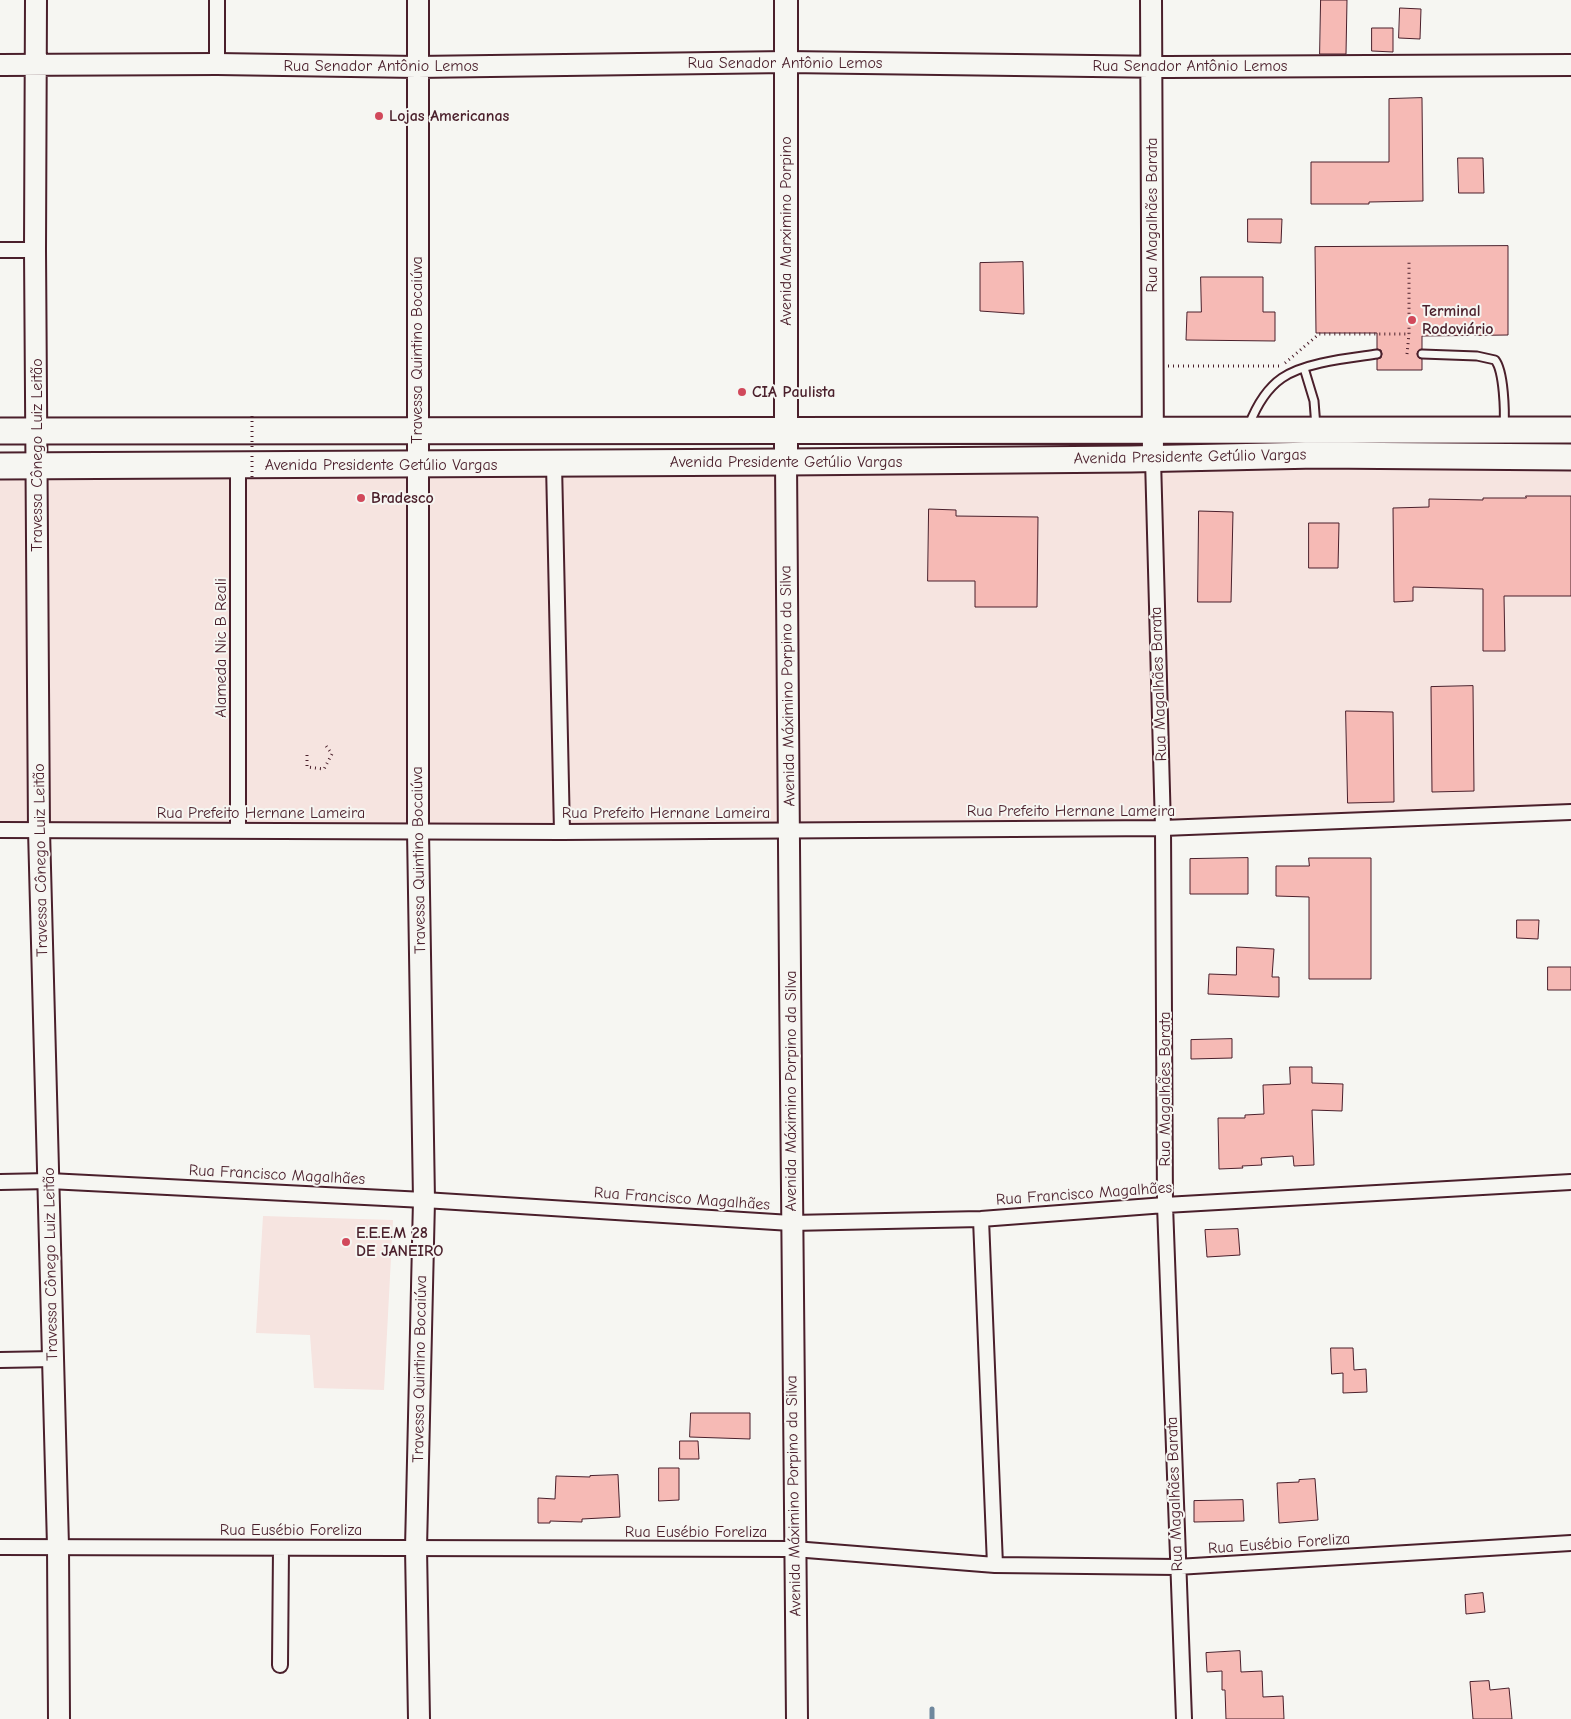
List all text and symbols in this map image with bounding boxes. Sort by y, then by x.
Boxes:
street label: Rua Senador Antônio Lemos [688,53,882,73]
street label: Rua Senador Antônio Lemos [284,56,478,76]
street label: Rua Senador Antônio Lemos [1093,56,1287,76]
place label: Lojas Americanas [389,106,509,126]
marker: Lojas Americanas [373,110,385,122]
street label: Avenida Marximino Porpino [776,136,796,326]
street label: Rua Magalhães Barata [1142,138,1162,292]
street label: Travessa Quintino Bocaiúva [407,256,427,444]
place label: Terminal Rodoviário [1422,301,1494,339]
marker: Terminal Rodoviário [1406,314,1418,326]
street label: Travessa Cônego Luiz Leitão [27,358,47,552]
place label: CIA Paulista [752,382,835,402]
marker: CIA Paulista [736,386,748,398]
street label: Avenida Presidente Getúlio Vargas [1073,445,1307,469]
street label: Avenida Presidente Getúlio Vargas [670,452,902,472]
street label: Avenida Presidente Getúlio Vargas [265,455,497,475]
place label: Bradesco [371,488,434,508]
marker: Bradesco [355,492,367,504]
street label: Avenida Máximino Porpino da Silva [776,565,800,807]
street label: Alameda Nic B Reali [211,578,231,718]
street label: Rua Magalhães Barata [1147,606,1171,762]
street label: Travessa Cônego Luiz Leitão [30,763,52,957]
street label: Travessa Quintino Bocaiúva [408,766,430,954]
street label: Rua Prefeito Hernane Lameira [967,801,1175,821]
street label: Rua Prefeito Hernane Lameira [157,803,365,823]
street label: Rua Prefeito Hernane Lameira [562,803,770,823]
street label: Avenida Máximino Porpino da Silva [781,970,801,1212]
street label: Rua Magalhães Barata [1155,1012,1175,1166]
street label: Rua Francisco Magalhães [188,1161,366,1189]
street label: Travessa Cônego Luiz Leitão [40,1167,62,1361]
street label: Rua Francisco Magalhães [995,1178,1173,1210]
street label: Rua Francisco Magalhães [593,1183,771,1215]
place label: E.E.E.M 28 DE JANEIRO [356,1223,443,1261]
marker: E.E.E.M 28 DE JANEIRO [340,1236,352,1248]
street label: Travessa Quintino Bocaiúva [409,1275,431,1463]
street label: Avenida Máximino Porpino da Silva [782,1375,806,1617]
street label: Rua Magalhães Barata [1163,1416,1187,1572]
street label: Rua Eusébio Foreliza [220,1520,362,1540]
street label: Rua Eusébio Foreliza [625,1522,767,1542]
street label: Rua Eusébio Foreliza [1207,1529,1351,1559]

